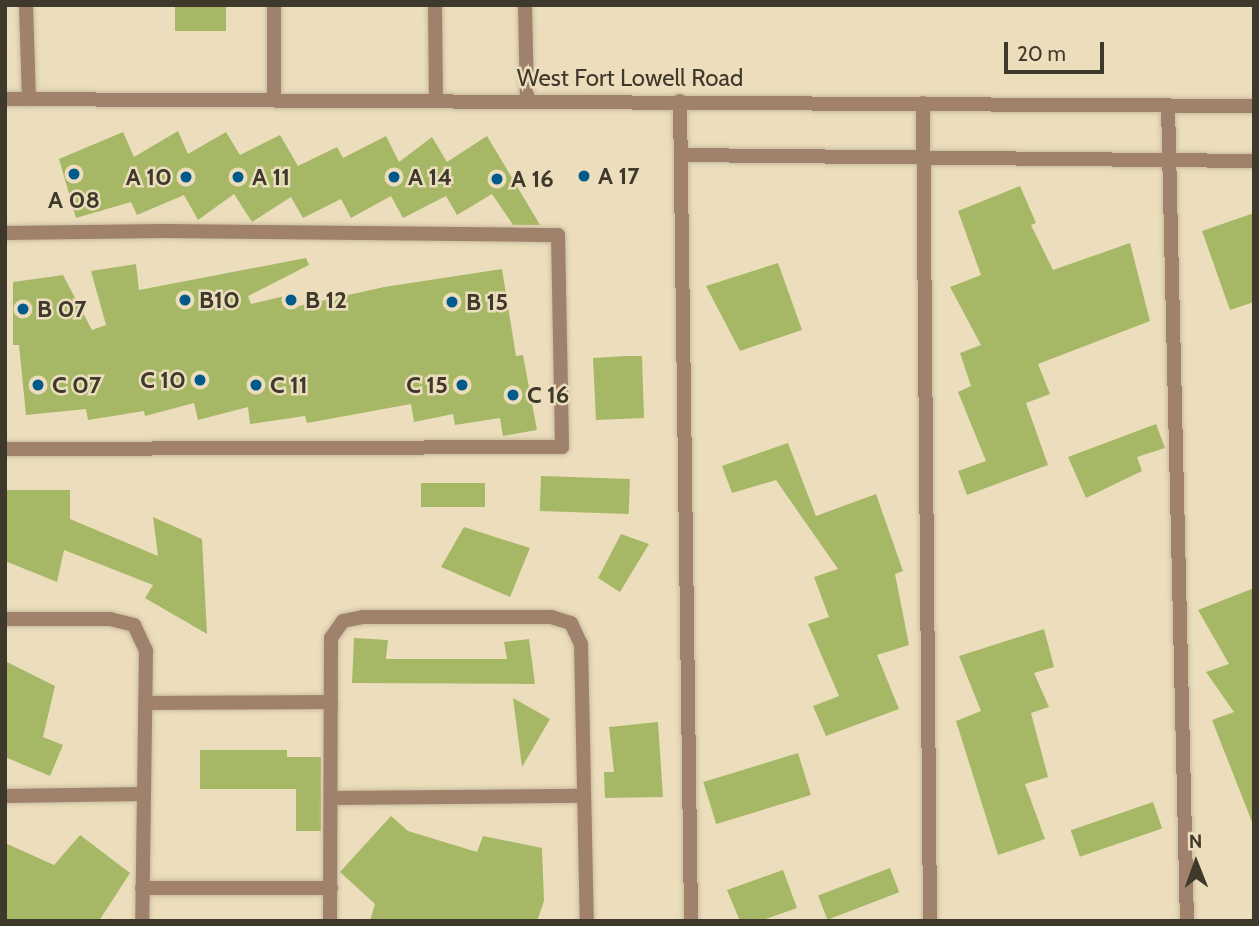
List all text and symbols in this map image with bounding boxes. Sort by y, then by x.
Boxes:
scale bar [1007,28,1107,72]
text: 20 m [1017,41,1066,66]
street label: West Fort Lowell Road [517,64,743,92]
place label: A 17 [598,162,639,190]
place label: A 10 [126,163,172,191]
place label: A 11 [252,163,290,191]
place label: A 14 [408,163,452,191]
place label: A 16 [511,165,554,193]
marker: A 08 [66,166,82,182]
marker: A 17 [576,168,592,184]
marker: A 10 [178,169,194,185]
marker: A 11 [230,169,246,185]
marker: A 14 [386,169,402,185]
marker: A 16 [489,171,505,187]
place label: A 08 [48,186,100,214]
place label: B10 [199,286,240,314]
place label: B 12 [305,286,347,314]
place label: B 15 [466,288,508,316]
marker: B10 [177,292,193,308]
marker: B 12 [283,292,299,308]
marker: B 15 [444,294,460,310]
place label: B 07 [37,295,87,323]
marker: B 07 [15,301,31,317]
place label: C 10 [140,366,186,394]
place label: C 07 [52,371,101,399]
place label: C 11 [270,371,308,399]
place label: C 15 [406,371,448,399]
marker: C 10 [192,372,208,388]
marker: C 07 [30,377,46,393]
marker: C 11 [248,377,264,393]
marker: C 15 [454,377,470,393]
place label: C 16 [527,381,569,409]
marker: C 16 [505,387,521,403]
north arrow [1161,828,1231,898]
text: N [1189,830,1203,853]

